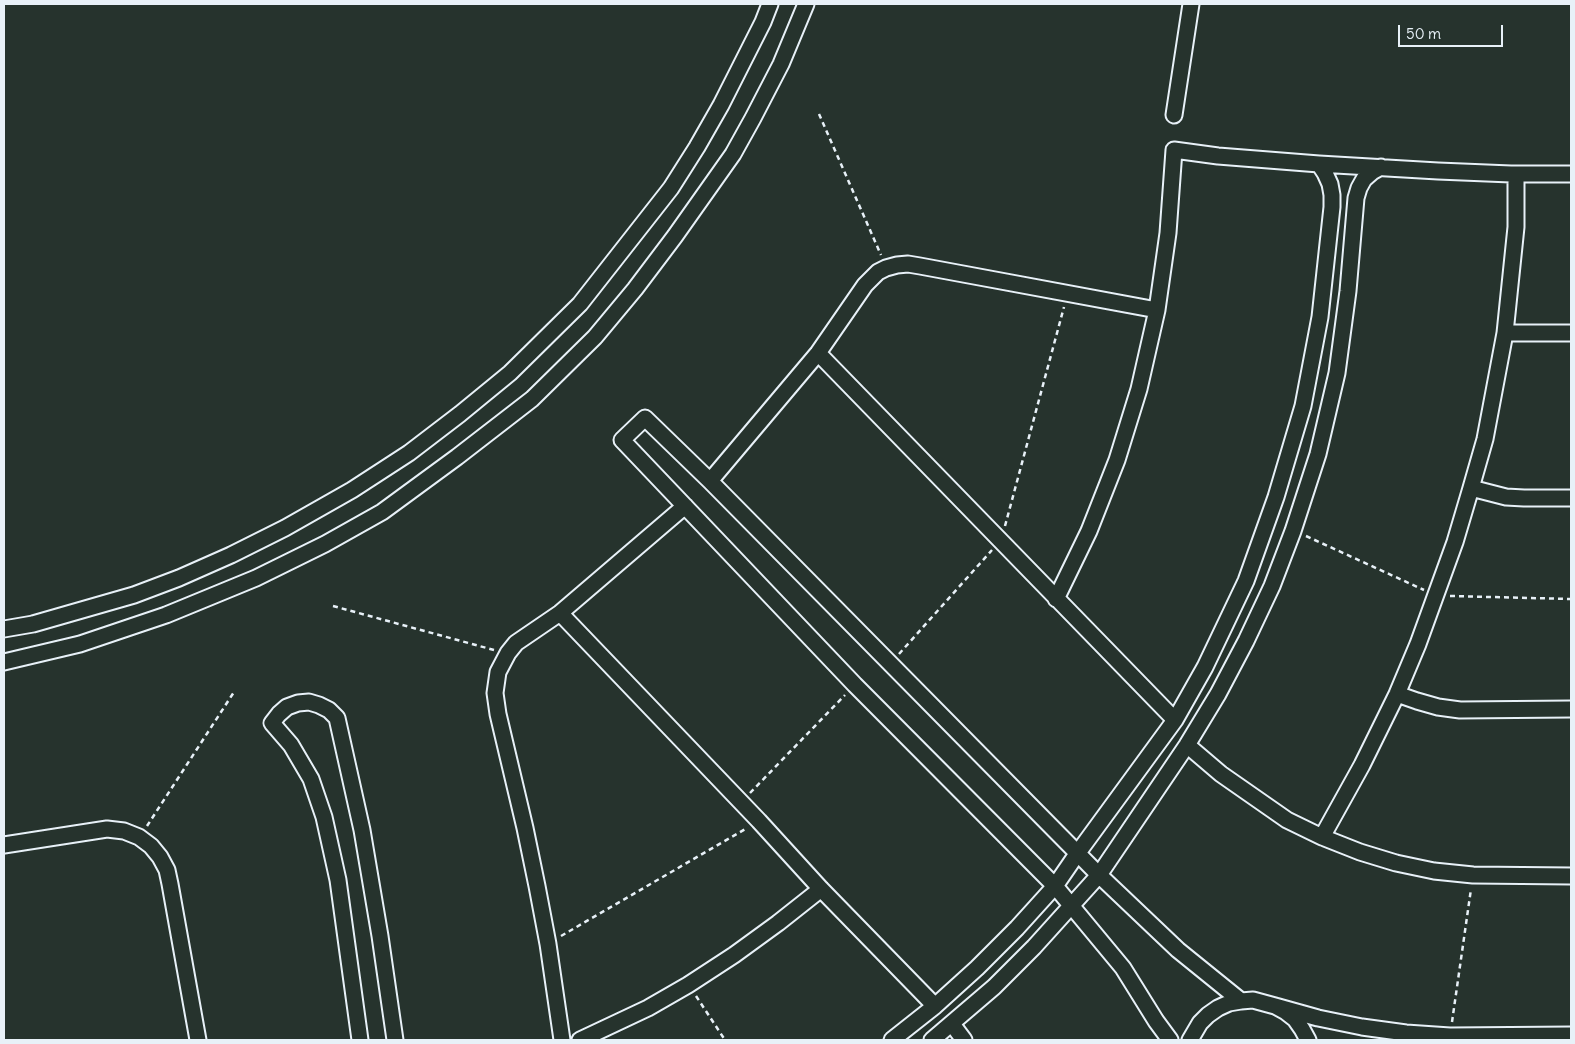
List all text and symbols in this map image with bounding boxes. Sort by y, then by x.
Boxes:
scale bar [1400,15,1505,47]
text: 50 m [1406,24,1441,43]

